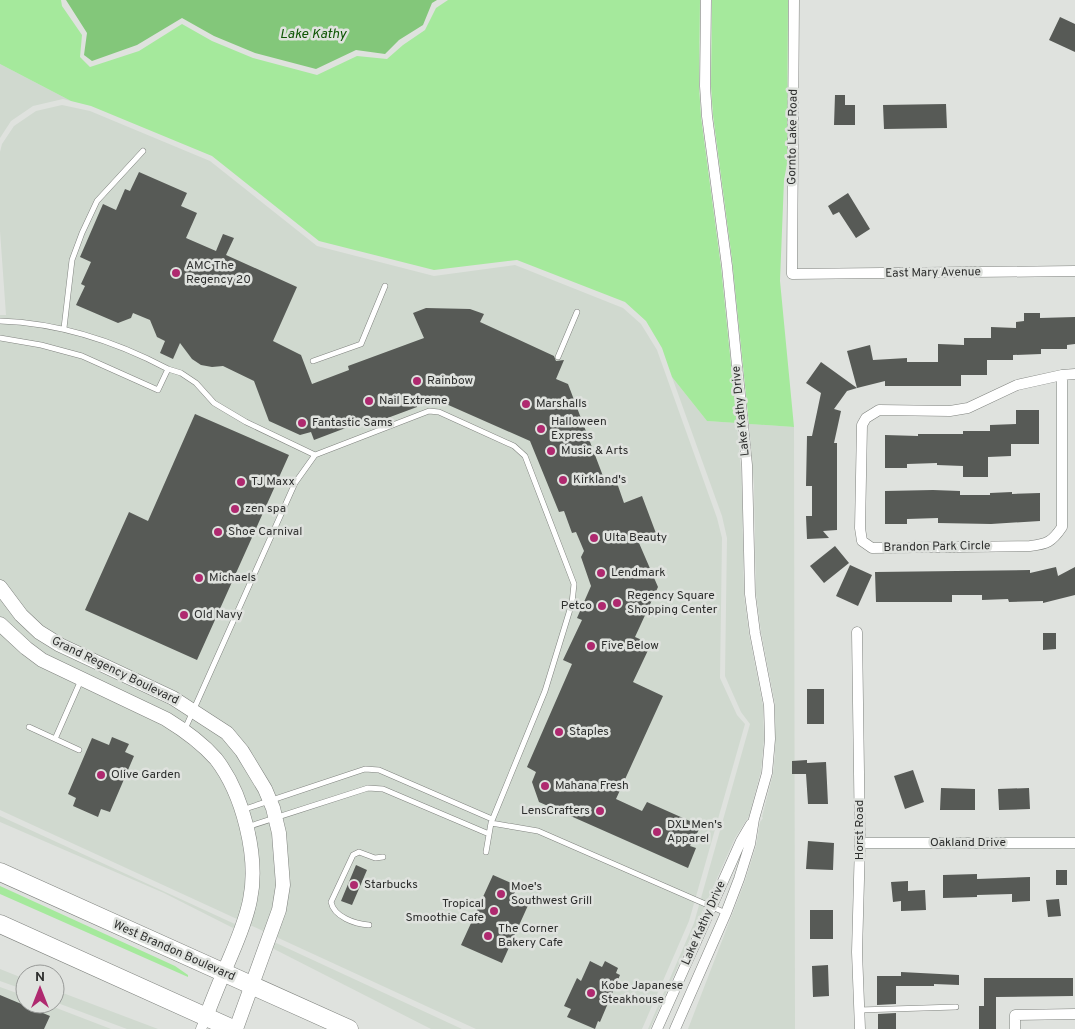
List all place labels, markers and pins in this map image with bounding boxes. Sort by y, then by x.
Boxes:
place label: AMC The Regency 20 [186,258,251,288]
marker: AMC The Regency 20 [170,267,182,279]
place label: Rainbow [427,373,473,389]
marker: Rainbow [411,375,423,387]
place label: Nail Extreme [379,393,448,409]
marker: Nail Extreme [363,395,375,407]
place label: Marshalls [536,396,587,412]
marker: Marshalls [520,398,532,410]
place label: Halloween Express [551,414,607,444]
place label: Fantastic Sams [312,415,393,431]
marker: Fantastic Sams [296,417,308,429]
marker: Halloween Express [535,423,547,435]
place label: Music & Arts [561,443,628,459]
marker: Music & Arts [545,445,557,457]
place label: Kirkland's [573,472,626,488]
place label: TJ Maxx [251,474,295,490]
marker: Kirkland's [557,474,569,486]
marker: TJ Maxx [235,476,247,488]
place label: zen spa [245,501,286,517]
marker: zen spa [229,503,241,515]
place label: Shoe Carnival [228,524,302,540]
marker: Shoe Carnival [212,526,224,538]
place label: Ulta Beauty [604,530,667,546]
marker: Ulta Beauty [588,532,600,544]
place label: Lendmark [611,565,666,581]
marker: Lendmark [595,567,607,579]
place label: Michaels [209,570,256,586]
marker: Michaels [193,572,205,584]
place label: Regency Square Shopping Center [627,588,718,618]
marker: Regency Square Shopping Center [611,597,623,609]
place label: Petco [561,598,592,614]
marker: Petco [596,600,608,612]
place label: Old Navy [194,607,243,623]
marker: Old Navy [178,609,190,621]
place label: Five Below [601,638,659,654]
marker: Five Below [585,640,597,652]
place label: Staples [569,724,609,740]
marker: Staples [553,726,565,738]
place label: Olive Garden [111,767,180,783]
marker: Olive Garden [95,769,107,781]
place label: Mahana Fresh [555,778,629,794]
marker: Mahana Fresh [539,780,551,792]
place label: LensCrafters [521,803,590,819]
marker: LensCrafters [594,805,606,817]
place label: DXL Men's Apparel [667,817,722,847]
marker: DXL Men's Apparel [651,826,663,838]
place label: Starbucks [364,877,418,893]
marker: Starbucks [348,879,360,891]
place label: Moe's Southwest Grill [511,879,592,909]
marker: Moe's Southwest Grill [495,888,507,900]
place label: Tropical Smoothie Cafe [405,896,484,926]
marker: Tropical Smoothie Cafe [488,905,500,917]
place label: The Corner Bakery Cafe [498,921,563,951]
marker: The Corner Bakery Cafe [482,930,494,942]
place label: Kobe Japanese Steakhouse [601,978,683,1008]
marker: Kobe Japanese Steakhouse [585,987,597,999]

